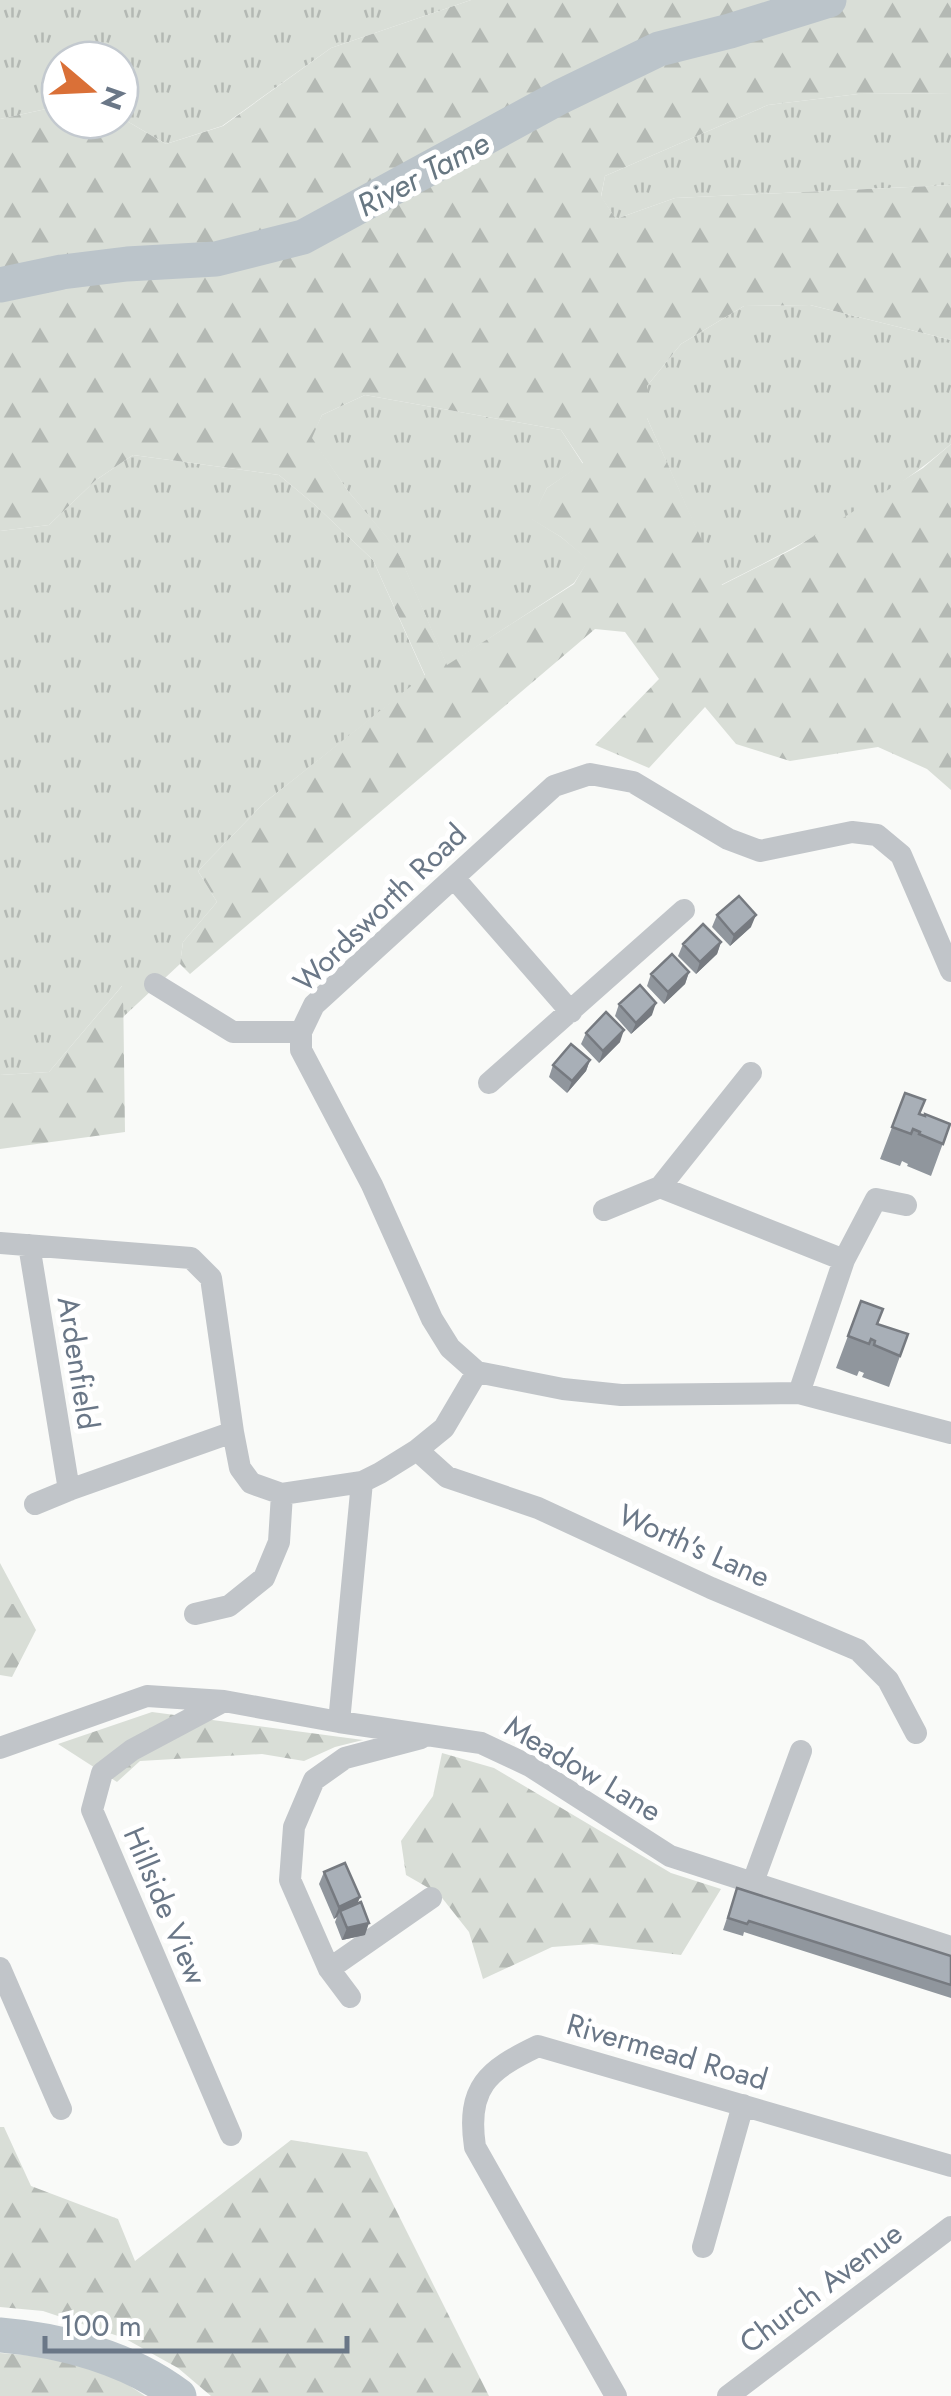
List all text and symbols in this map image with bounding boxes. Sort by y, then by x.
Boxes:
north arrow [40,40,140,140]
text: N [90,81,136,115]
water label: River Tame [349,120,497,228]
street label: Wordsworth Road [283,814,476,1002]
street label: Ardenfield [47,1293,110,1433]
street label: Worth's Lane [612,1493,777,1598]
street label: Meadow Lane [497,1705,670,1832]
street label: Hillside View [113,1820,218,1992]
street label: Rivermead Road [562,2002,773,2101]
street label: Church Avenue [730,2212,911,2363]
scale bar [45,2291,348,2353]
text: 100 m [60,2304,142,2347]

